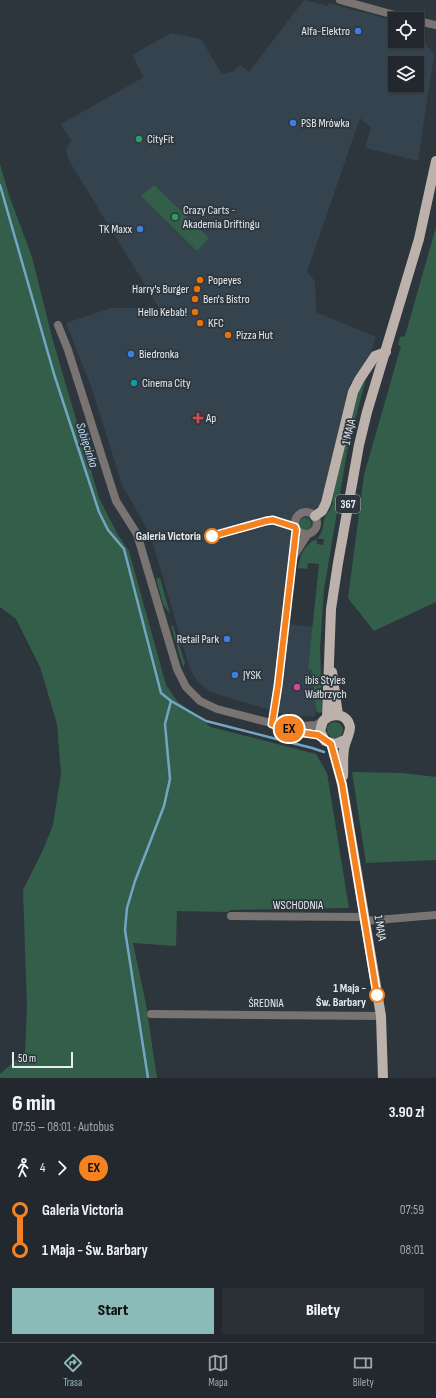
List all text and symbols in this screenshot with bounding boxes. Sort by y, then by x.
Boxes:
map controls [388,12,424,92]
button: locate [388,12,424,48]
place label: Alfa-Elektro [301,24,350,39]
marker: Alfa-Elektro [353,26,363,36]
button: layers [388,56,424,92]
place label: PSB Mrówka [301,116,350,131]
marker: PSB Mrówka [288,118,298,128]
place label: CityFit [147,132,174,147]
marker: CityFit [134,134,144,144]
place label: Crazy Carts - Akademia Driftingu [182,203,260,232]
marker: Crazy Carts - Akademia Driftingu [170,212,180,222]
place label: TK Maxx [99,222,132,237]
marker: TK Maxx [135,224,145,234]
place label: Popeyes [208,273,241,288]
marker: Popeyes [195,275,205,285]
place label: Harry's Burger [132,282,190,297]
marker: Harry's Burger [192,284,202,294]
place label: Ben's Bistro [203,292,250,307]
marker: Ben's Bistro [190,294,200,304]
place label: Hello Kebab! [138,305,187,320]
marker: Hello Kebab! [190,307,200,317]
place label: KFC [208,316,224,331]
marker: KFC [195,318,205,328]
place label: Pizza Hut [236,328,274,343]
marker: Pizza Hut [223,330,233,340]
place label: Biedronka [139,347,179,362]
marker: Biedronka [126,349,136,359]
place label: Cinema City [142,376,191,391]
marker: Cinema City [129,378,139,388]
place label: Ap [205,411,216,426]
marker: Ap [193,413,203,423]
street label: 1 MAJA [339,417,359,446]
water label: Sobięcinka [72,421,102,470]
road number: 367 [336,495,360,513]
marker: Galeria Victoria [204,528,220,544]
place label: Galeria Victoria [136,529,201,544]
place label: Retail Park [177,632,219,647]
marker: Retail Park [222,634,232,644]
place label: JYSK [242,668,262,683]
marker: JYSK [230,670,240,680]
place label: ibis Styles Wałbrzych [305,673,347,702]
marker: ibis Styles Wałbrzych [292,682,302,692]
line badge: EX [271,716,307,742]
text: EX [283,720,295,737]
street label: WSCHODNIA [273,898,324,913]
street label: 1 MAJA [371,914,390,943]
place label: 1 Maja - Św. Barbary [316,981,366,1010]
marker: 1 Maja - Św. Barbary [369,987,385,1003]
street label: ŚREDNIA [248,996,284,1011]
scale bar [12,1050,73,1069]
text: 50 m [18,1052,36,1065]
text: 6 min [12,1090,56,1117]
text: 3.90 zł [389,1103,424,1122]
text: 07:55 – 08:01 · Autobus [12,1119,114,1135]
icon: walk [12,1157,34,1179]
icon: forward [51,1157,73,1179]
text: EX [87,1159,100,1176]
text: 4 [40,1160,45,1176]
text: Galeria Victoria [42,1201,123,1220]
text: 07:59 [400,1202,424,1218]
text: 1 Maja - Św. Barbary [42,1241,148,1260]
text: 08:01 [400,1242,424,1258]
button: Start [12,1288,214,1334]
button: Bilety [222,1288,424,1334]
tab: Trasa [62,1352,84,1389]
tab: Mapa [207,1352,229,1389]
tab: Bilety [352,1352,374,1389]

